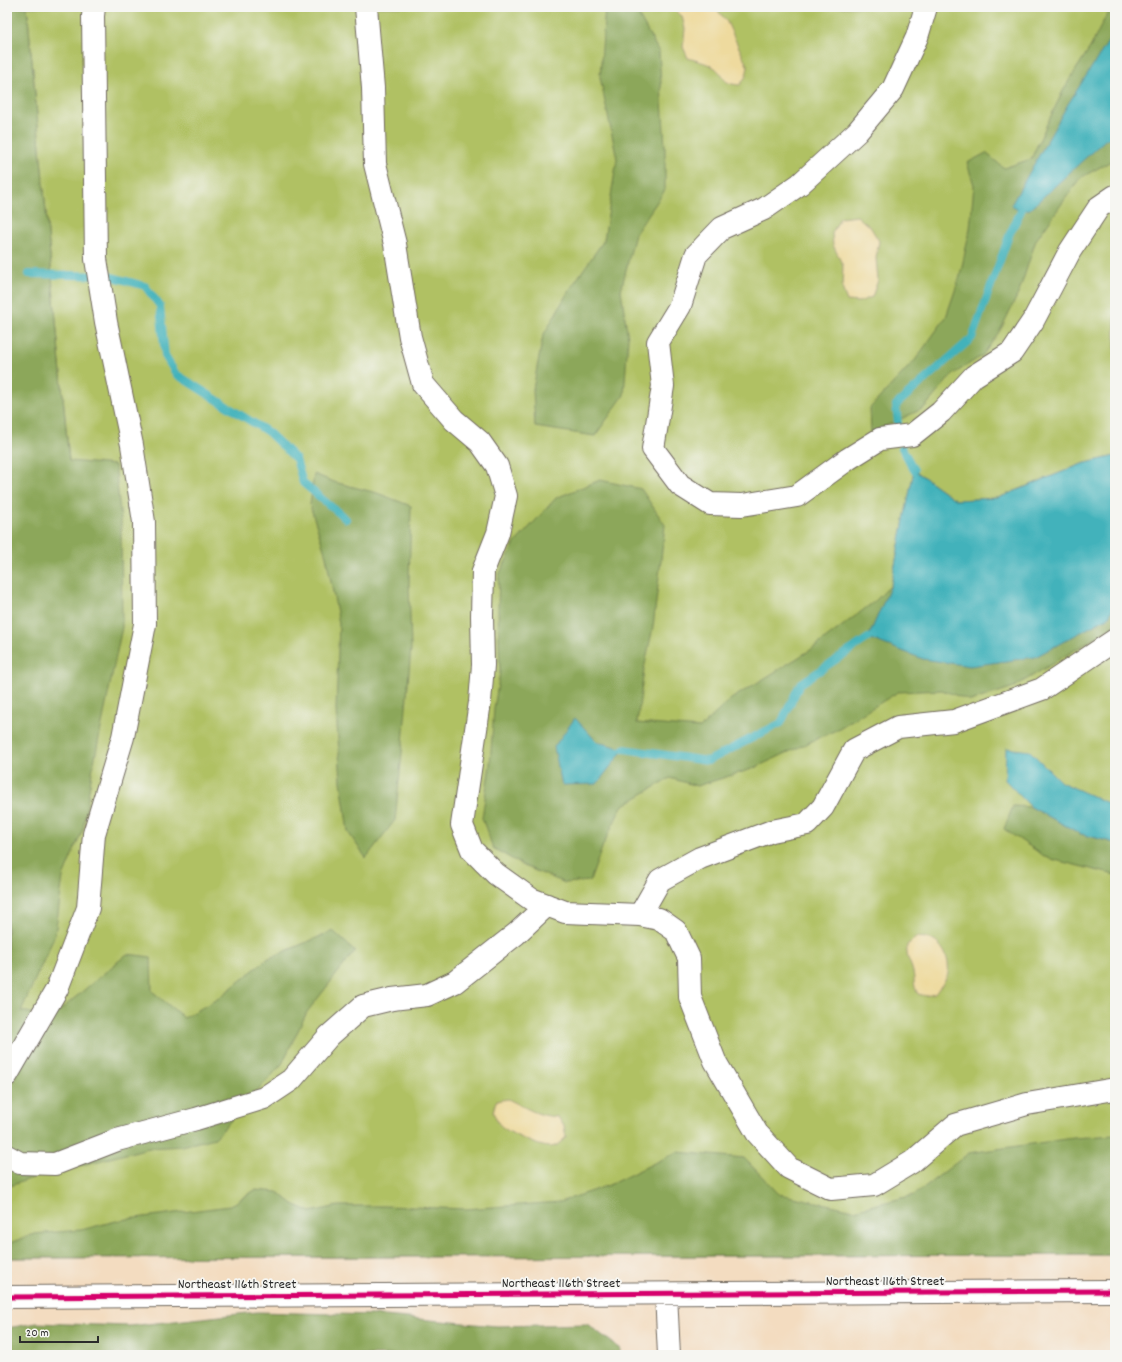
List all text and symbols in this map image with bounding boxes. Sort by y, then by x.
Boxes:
street label: Northeast 116th Street [826,1272,944,1292]
street label: Northeast 116th Street [502,1274,620,1294]
street label: Northeast 116th Street [178,1275,296,1295]
scale bar [20,1318,98,1344]
text: 20 m [26,1325,49,1342]

